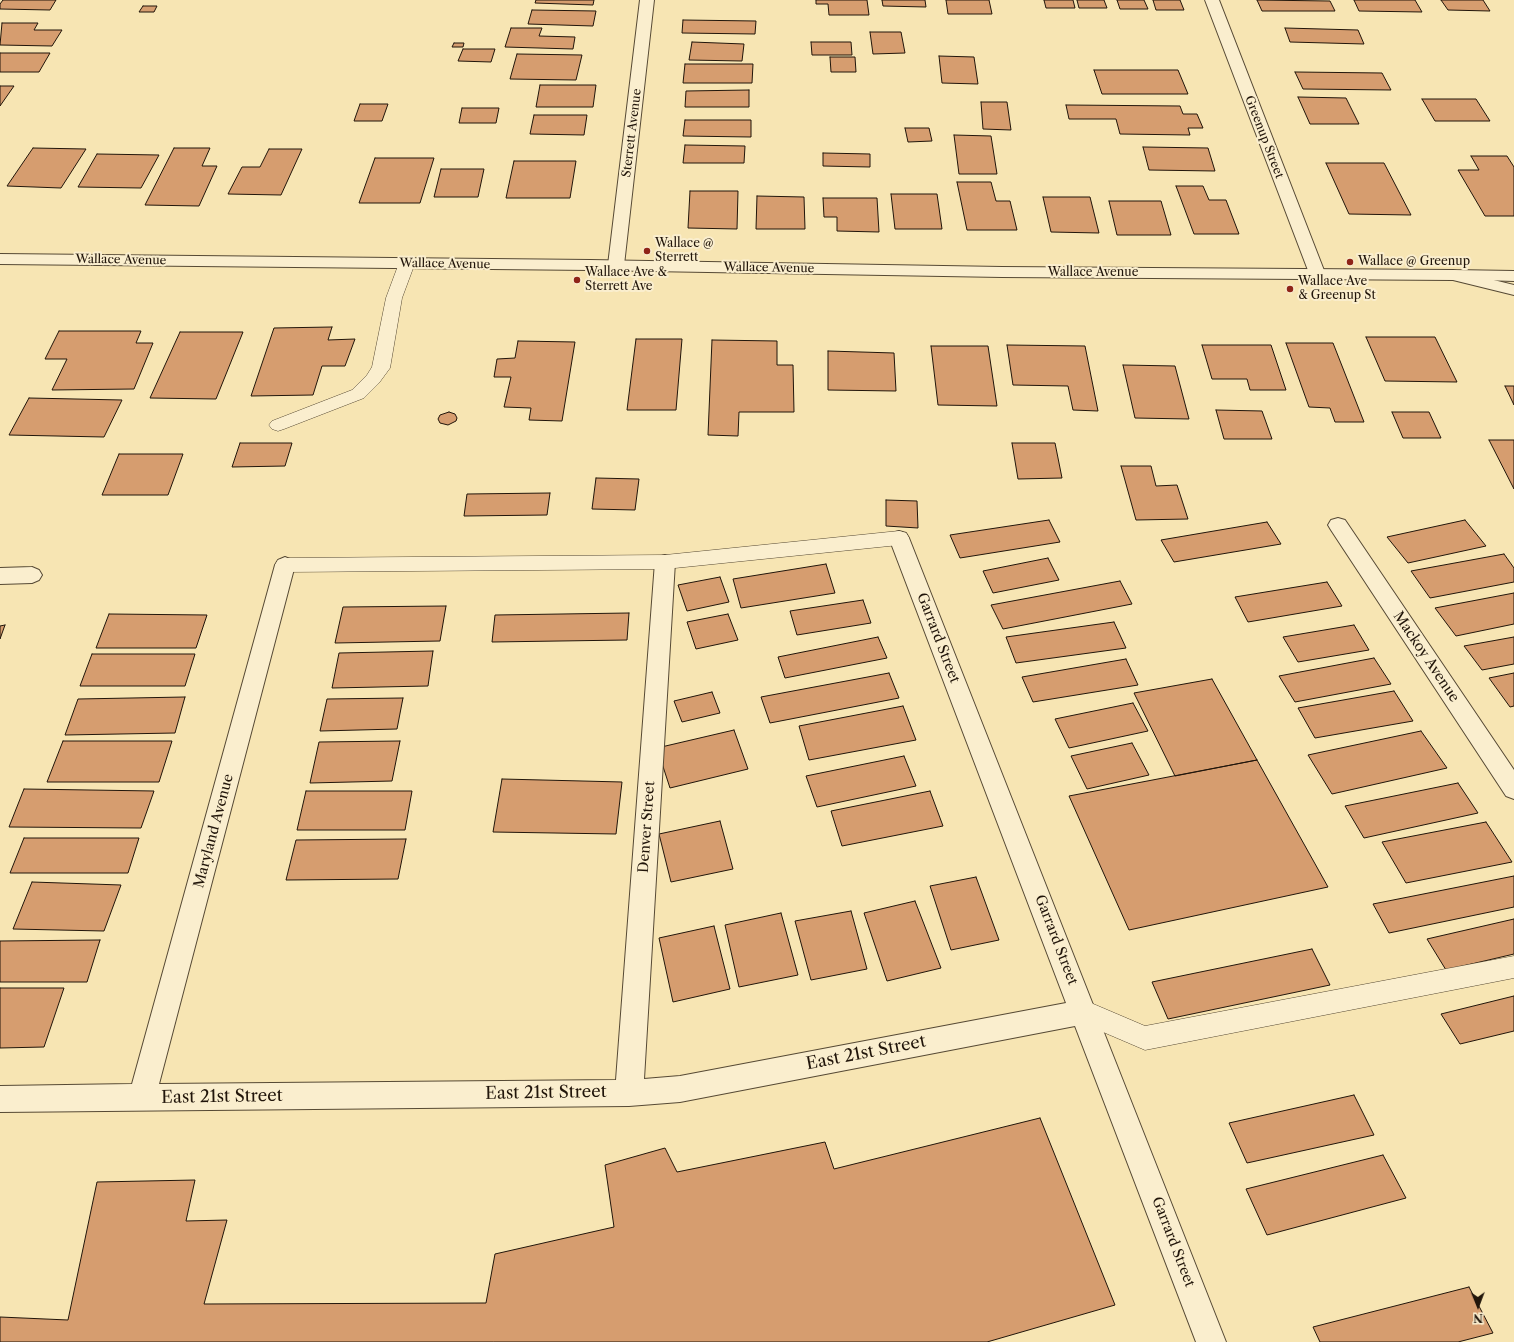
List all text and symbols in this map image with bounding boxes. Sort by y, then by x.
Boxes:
street label: Sterrett Avenue [619,88,645,178]
street label: Greenup Street [1242,94,1286,180]
place label: Wallace @ Sterrett [655,237,714,265]
marker: Wallace @ Sterrett [642,246,652,256]
street label: Wallace Avenue [76,252,166,268]
place label: Wallace @ Greenup [1358,255,1470,269]
street label: Wallace Avenue [400,256,490,272]
marker: Wallace @ Greenup [1345,257,1355,267]
street label: Wallace Avenue [724,260,814,276]
place label: Wallace Ave & Sterrett Ave [585,266,667,294]
street label: Wallace Avenue [1048,266,1138,280]
marker: Wallace Ave & Sterrett Ave [572,275,582,285]
place label: Wallace Ave & Greenup St [1298,275,1376,303]
marker: Wallace Ave & Greenup St [1285,284,1295,294]
street label: Garrard Street [913,590,963,686]
street label: Mackoy Avenue [1389,608,1463,706]
street label: Maryland Avenue [191,772,237,890]
street label: Denver Street [635,781,659,873]
street label: Garrard Street [1031,892,1081,988]
street label: East 21st Street [804,1031,928,1075]
street label: East 21st Street [485,1082,607,1104]
street label: East 21st Street [161,1086,283,1108]
street label: Garrard Street [1148,1194,1198,1290]
north arrow [1458,1286,1498,1326]
text: N [1473,1311,1483,1325]

